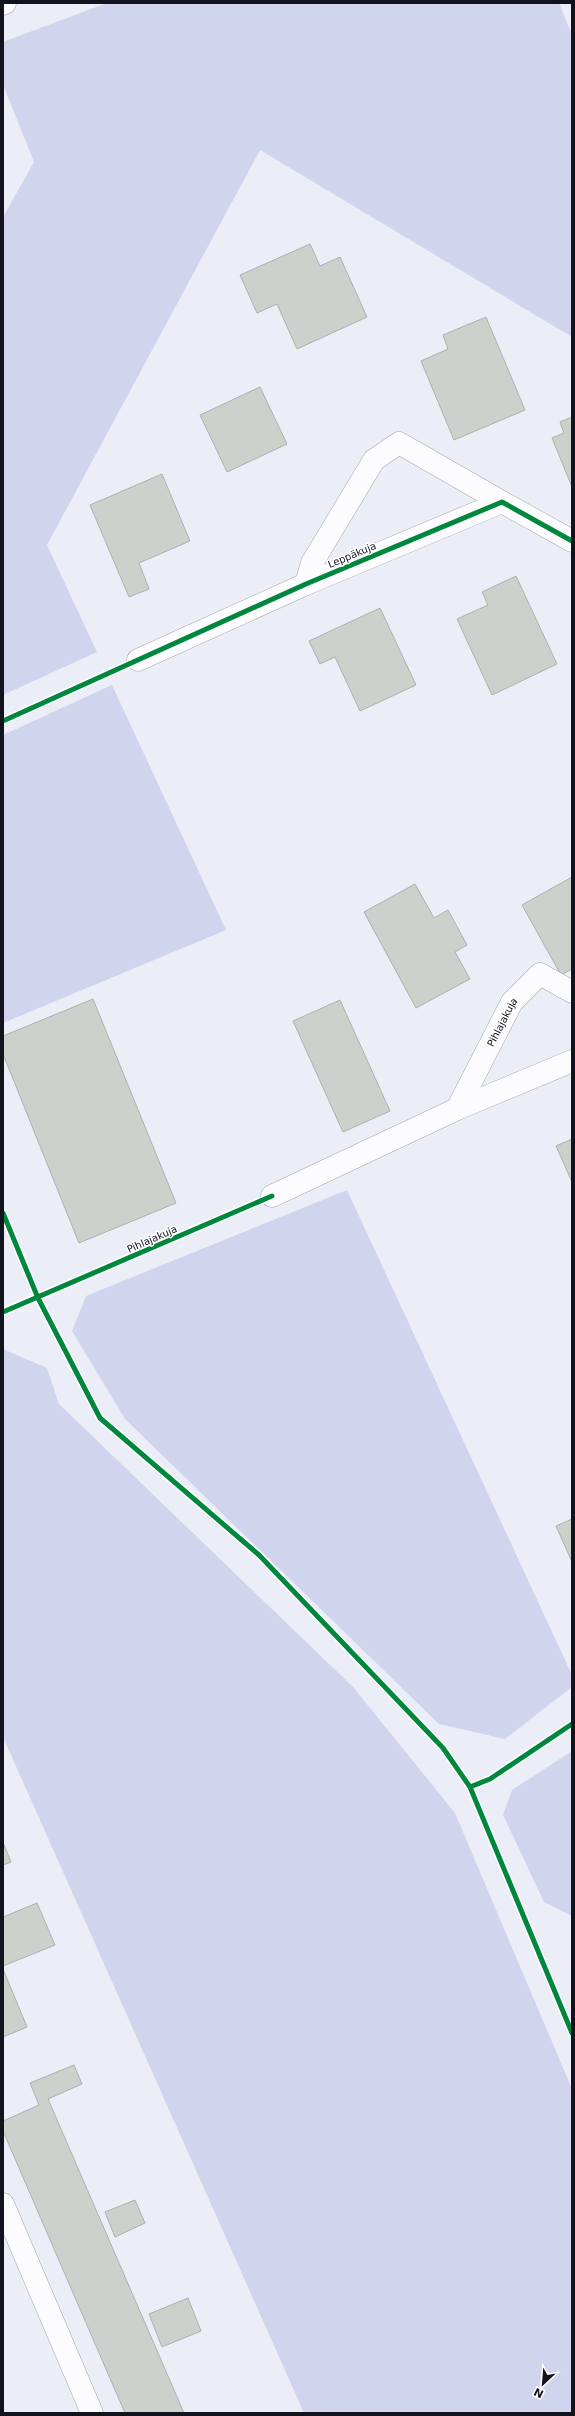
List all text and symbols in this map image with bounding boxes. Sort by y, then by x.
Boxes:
street label: Leppäkuja [326,540,378,570]
street label: Pihlajakuja [485,995,519,1048]
street label: Pihlajakuja [125,1223,179,1255]
north arrow [523,2364,563,2404]
text: N [532,2385,546,2400]

